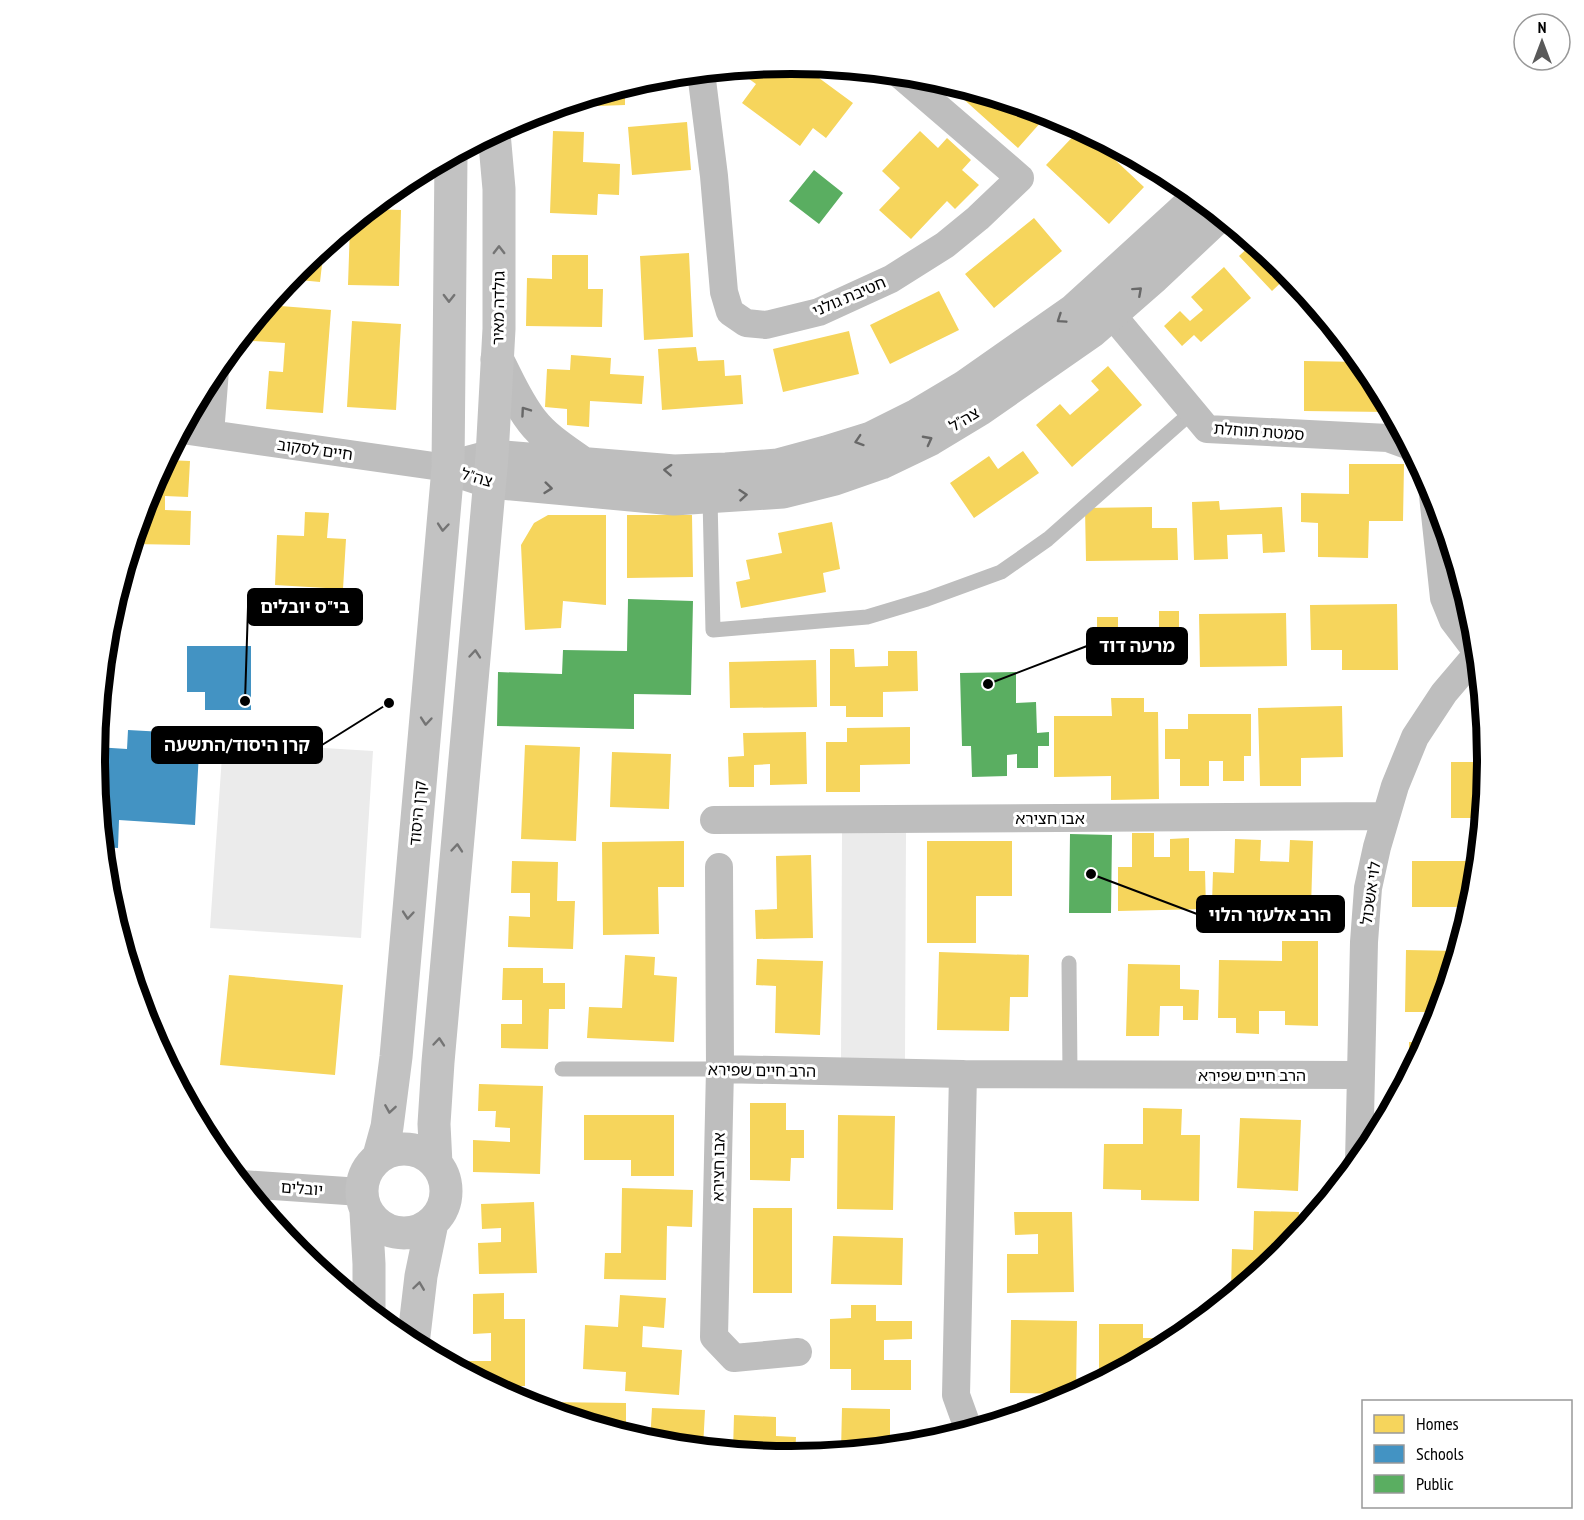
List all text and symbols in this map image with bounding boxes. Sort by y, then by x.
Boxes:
north arrow [1512,12,1572,72]
text: N [1538,17,1546,37]
one-way arrow [493,246,505,255]
street label: גולדה מאיר [487,271,509,345]
street label: חטיבת גולני [809,272,889,320]
one-way arrow [1131,287,1141,298]
one-way arrow [443,294,455,303]
one-way arrow [1057,312,1068,323]
street label: צה"ל [945,402,983,436]
one-way arrow [521,407,532,418]
street label: סמטת תוחלת [1213,418,1305,444]
street label: חיים לסקוב [276,434,354,464]
one-way arrow [854,434,865,447]
one-way arrow [922,436,932,447]
street label: צה"ל [459,463,495,491]
one-way arrow [663,464,672,477]
one-way arrow [544,481,553,494]
one-way arrow [738,489,747,502]
one-way arrow [436,522,449,531]
callout: בי"ס יובלים [248,589,362,625]
text: בי"ס יובלים [260,595,350,618]
callout: מרעה דוד [1087,628,1187,664]
text: מרעה דוד [1099,634,1175,657]
one-way arrow [468,649,481,659]
one-way arrow [419,716,432,725]
callout: קרן היסוד/התשעה [152,727,322,763]
text: קרן היסוד/התשעה [164,733,310,756]
street label: קרן היסוד [404,780,430,846]
street label: אבו חצירא [1015,808,1085,828]
one-way arrow [450,844,463,853]
street label: לוי אשכול [1356,860,1384,926]
callout: הרב אלעזר הלוי [1197,896,1344,932]
text: הרב אלעזר הלוי [1209,903,1331,926]
one-way arrow [402,911,415,920]
one-way arrow [432,1038,445,1047]
street label: הרב חיים שפירא [708,1059,816,1081]
street label: הרב חיים שפירא [1198,1065,1306,1085]
one-way arrow [384,1104,397,1114]
street label: אבו חצירא [707,1132,729,1202]
street label: יובלים [280,1177,324,1199]
one-way arrow [413,1281,425,1290]
legend [1362,1400,1572,1508]
text: Homes [1416,1412,1459,1435]
text: Schools [1416,1442,1464,1465]
text: Public [1416,1472,1454,1495]

